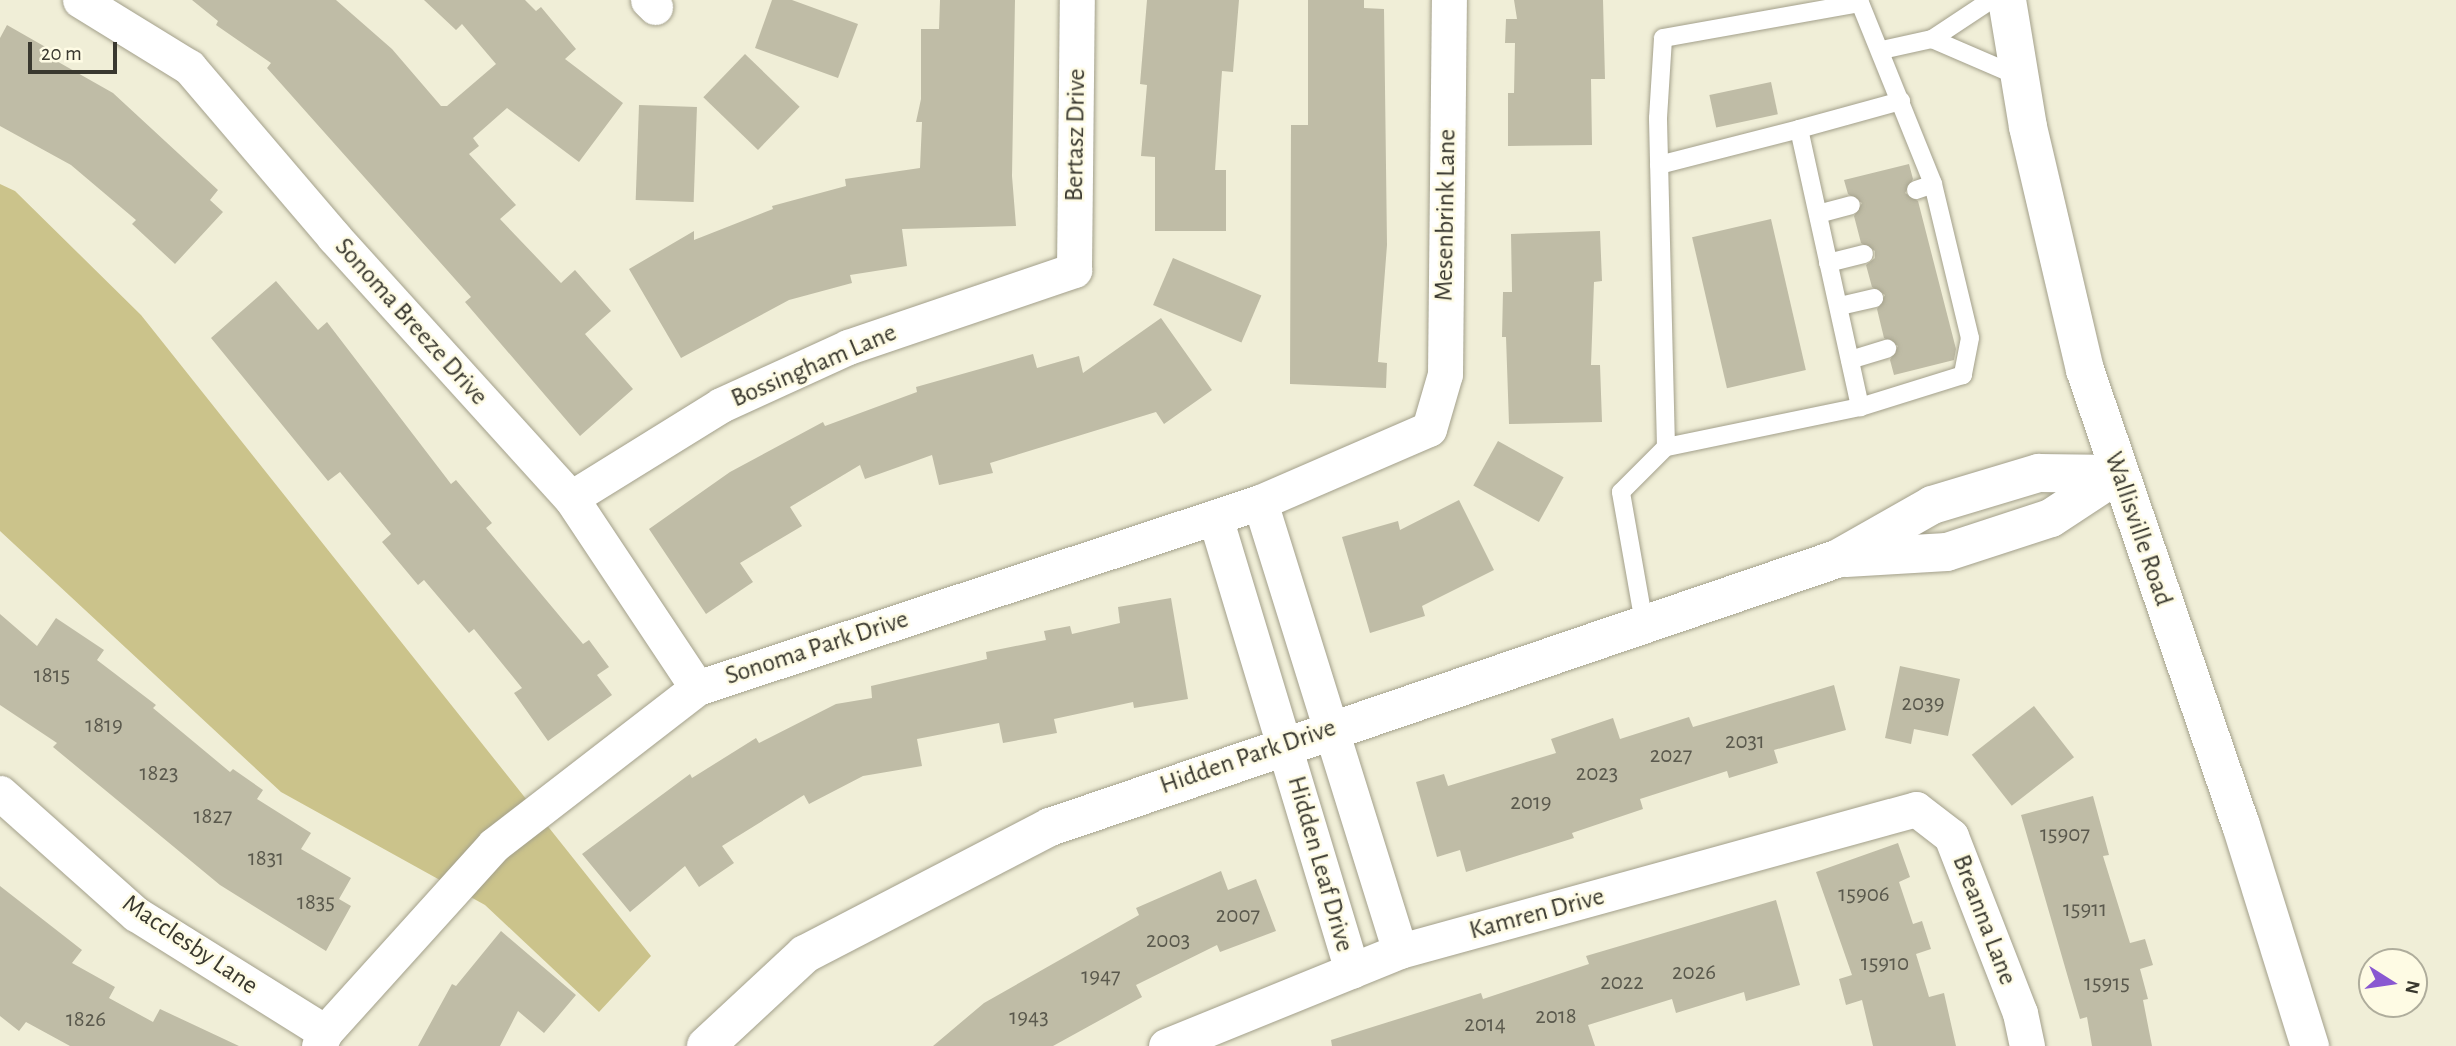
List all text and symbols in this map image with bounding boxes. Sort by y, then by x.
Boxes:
scale bar [32,28,121,72]
text: 20 m [41,43,82,64]
street label: Bertasz Drive [1059,68,1093,202]
street label: Mesenbrink Lane [1429,129,1463,301]
street label: Sonoma Breeze Drive [328,232,494,412]
street label: Bossingham Lane [727,317,901,415]
street label: Wallisville Road [2097,448,2179,610]
street label: Sonoma Park Drive [722,604,912,692]
house number: 1815 [34,662,70,690]
house number: 2039 [1902,690,1944,718]
house number: 1819 [85,712,123,740]
street label: Hidden Park Drive [1156,712,1340,802]
house number: 2031 [1725,728,1765,756]
house number: 2027 [1650,742,1692,770]
house number: 1823 [140,760,178,788]
house number: 2023 [1576,760,1618,788]
street label: Hidden Leaf Drive [1280,773,1360,955]
house number: 2019 [1510,789,1552,817]
house number: 1827 [194,803,232,831]
house number: 15907 [2040,821,2090,849]
house number: 1831 [248,845,284,873]
street label: Breanna Lane [1945,851,2023,989]
street label: Kamren Drive [1466,881,1608,947]
house number: 15906 [1838,881,1890,909]
street label: Macclesby Lane [116,888,264,1002]
house number: 1835 [297,889,335,917]
house number: 15911 [2063,896,2107,924]
house number: 2007 [1216,902,1260,930]
house number: 2003 [1146,927,1190,955]
north arrow [2358,948,2428,1018]
house number: 15910 [1861,950,1909,978]
house number: 2026 [1672,959,1716,987]
house number: 1947 [1081,963,1121,991]
house number: 2022 [1600,969,1644,997]
house number: 15915 [2084,970,2130,998]
text: N [2401,979,2423,995]
house number: 2018 [1535,1003,1577,1031]
house number: 1943 [1009,1004,1049,1032]
house number: 1826 [66,1006,106,1034]
house number: 2014 [1464,1011,1506,1039]

